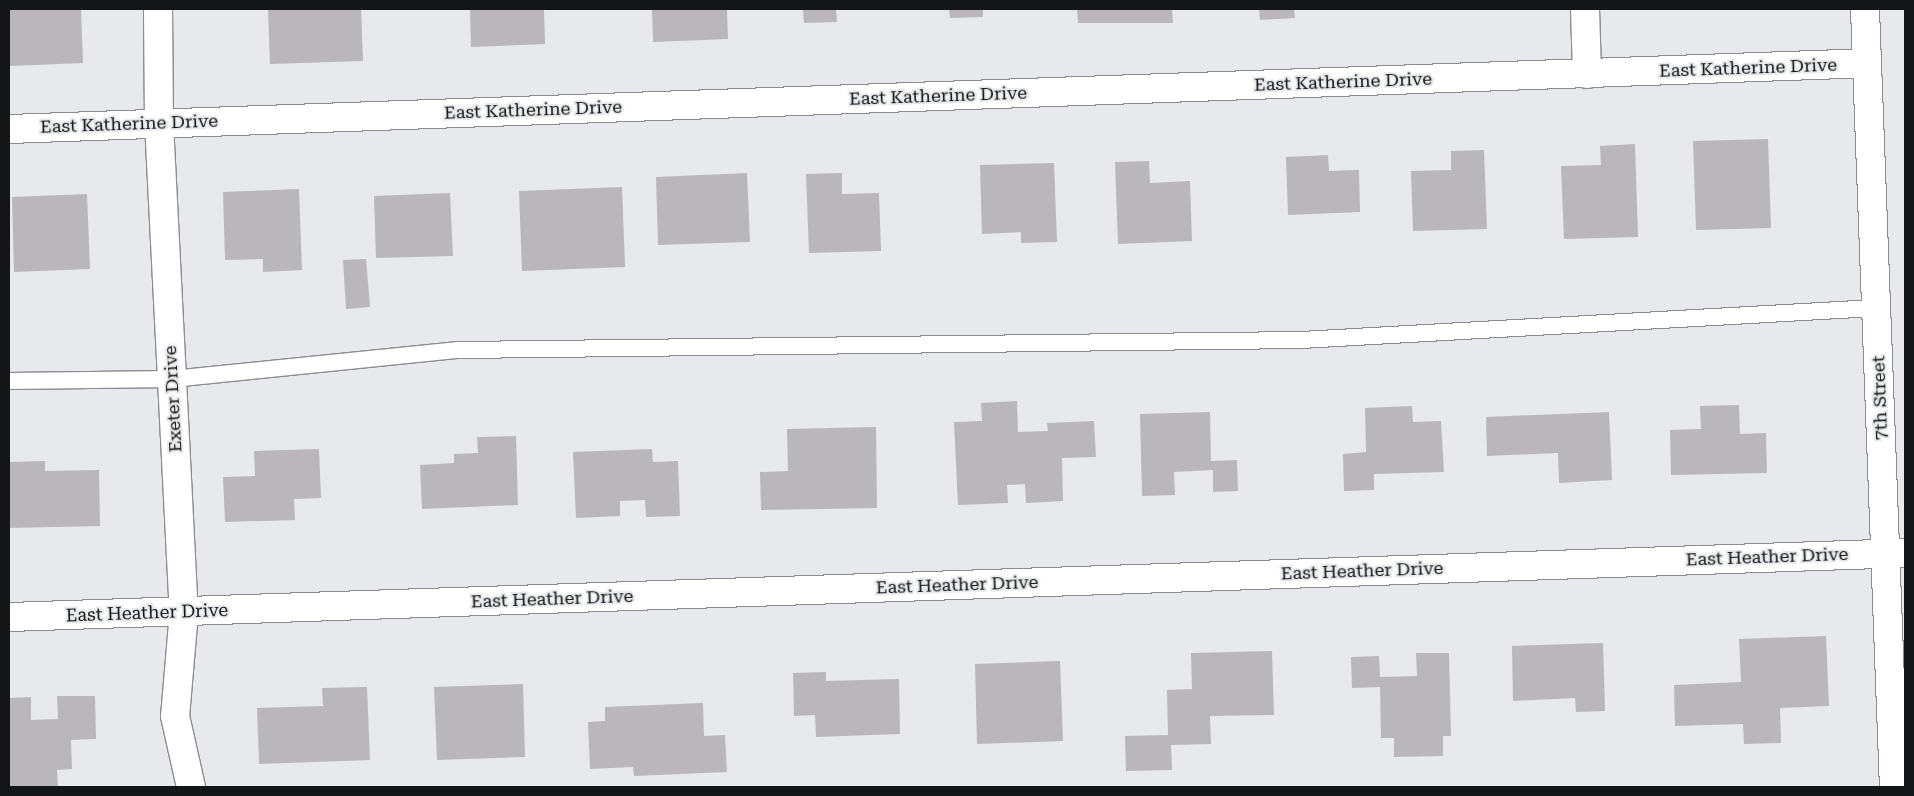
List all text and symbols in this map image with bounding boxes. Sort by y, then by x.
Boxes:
street label: East Katherine Drive [1659,54,1837,82]
street label: East Katherine Drive [1254,68,1432,96]
street label: East Katherine Drive [849,82,1027,110]
street label: East Katherine Drive [444,96,622,124]
street label: East Katherine Drive [40,110,218,138]
street label: Exeter Drive [159,345,187,453]
street label: 7th Street [1868,355,1892,441]
street label: East Heather Drive [1685,543,1849,571]
street label: East Heather Drive [1280,557,1444,585]
street label: East Heather Drive [875,571,1039,599]
street label: East Heather Drive [470,585,634,613]
street label: East Heather Drive [65,599,229,627]

